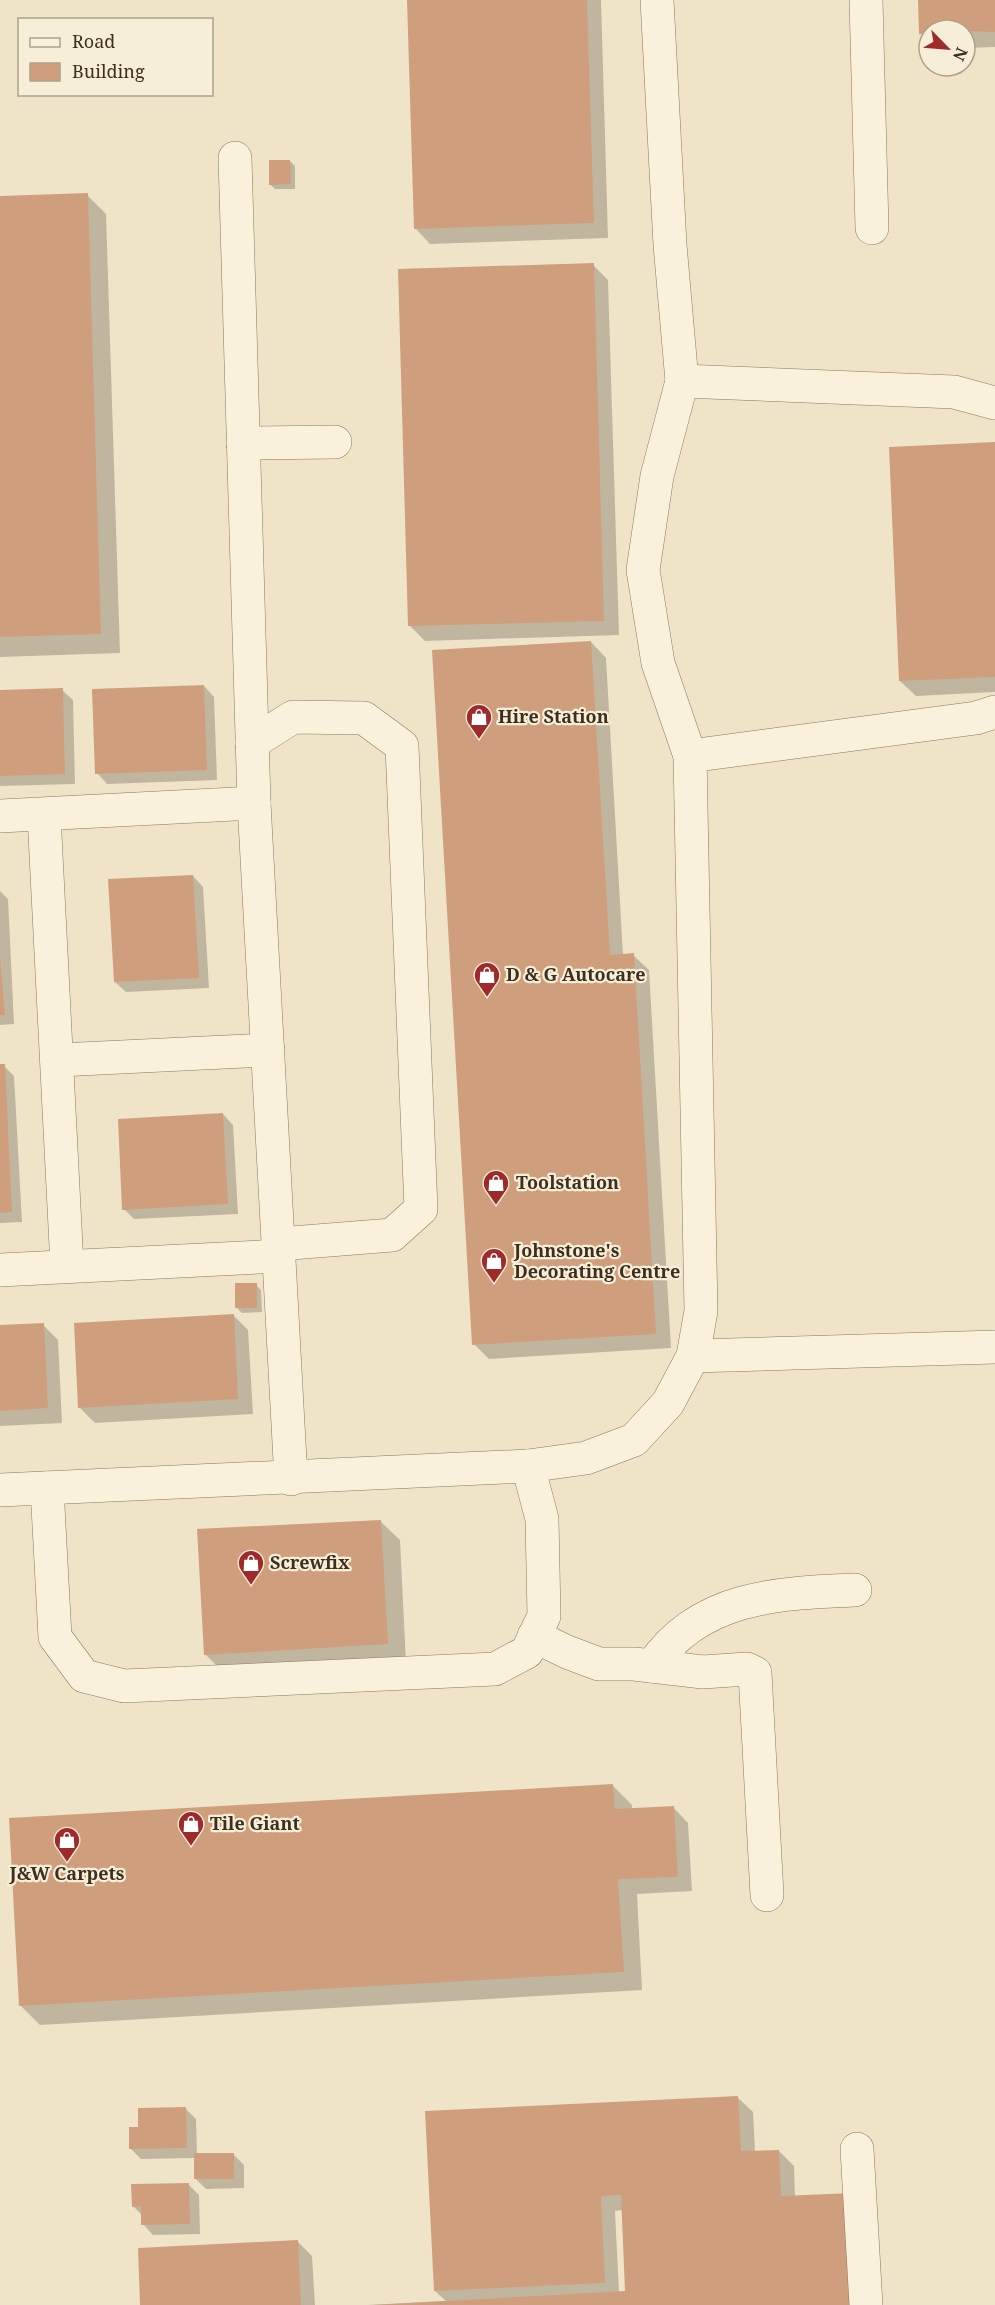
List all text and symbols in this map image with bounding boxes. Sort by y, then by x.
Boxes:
legend [18,18,213,96]
north arrow [917,18,977,78]
text: Road [72,29,115,53]
text: N [948,44,973,65]
text: Building [72,59,145,83]
shop icon: Hire Station [464,702,494,740]
place label: Hire Station [498,704,609,728]
shop icon: D & G Autocare [472,960,502,998]
place label: D & G Autocare [506,962,646,986]
shop icon: Toolstation [481,1168,511,1206]
place label: Toolstation [516,1170,619,1194]
place label: Johnstone's Decorating Centre [513,1238,680,1283]
shop icon: Johnstone's Decorating Centre [479,1246,509,1284]
shop icon: Screwfix [236,1548,266,1586]
place label: Screwfix [270,1550,350,1574]
shop icon: Tile Giant [176,1809,206,1847]
place label: Tile Giant [210,1811,300,1835]
shop icon: J&W Carpets [52,1825,82,1863]
place label: J&W Carpets [9,1861,125,1885]

